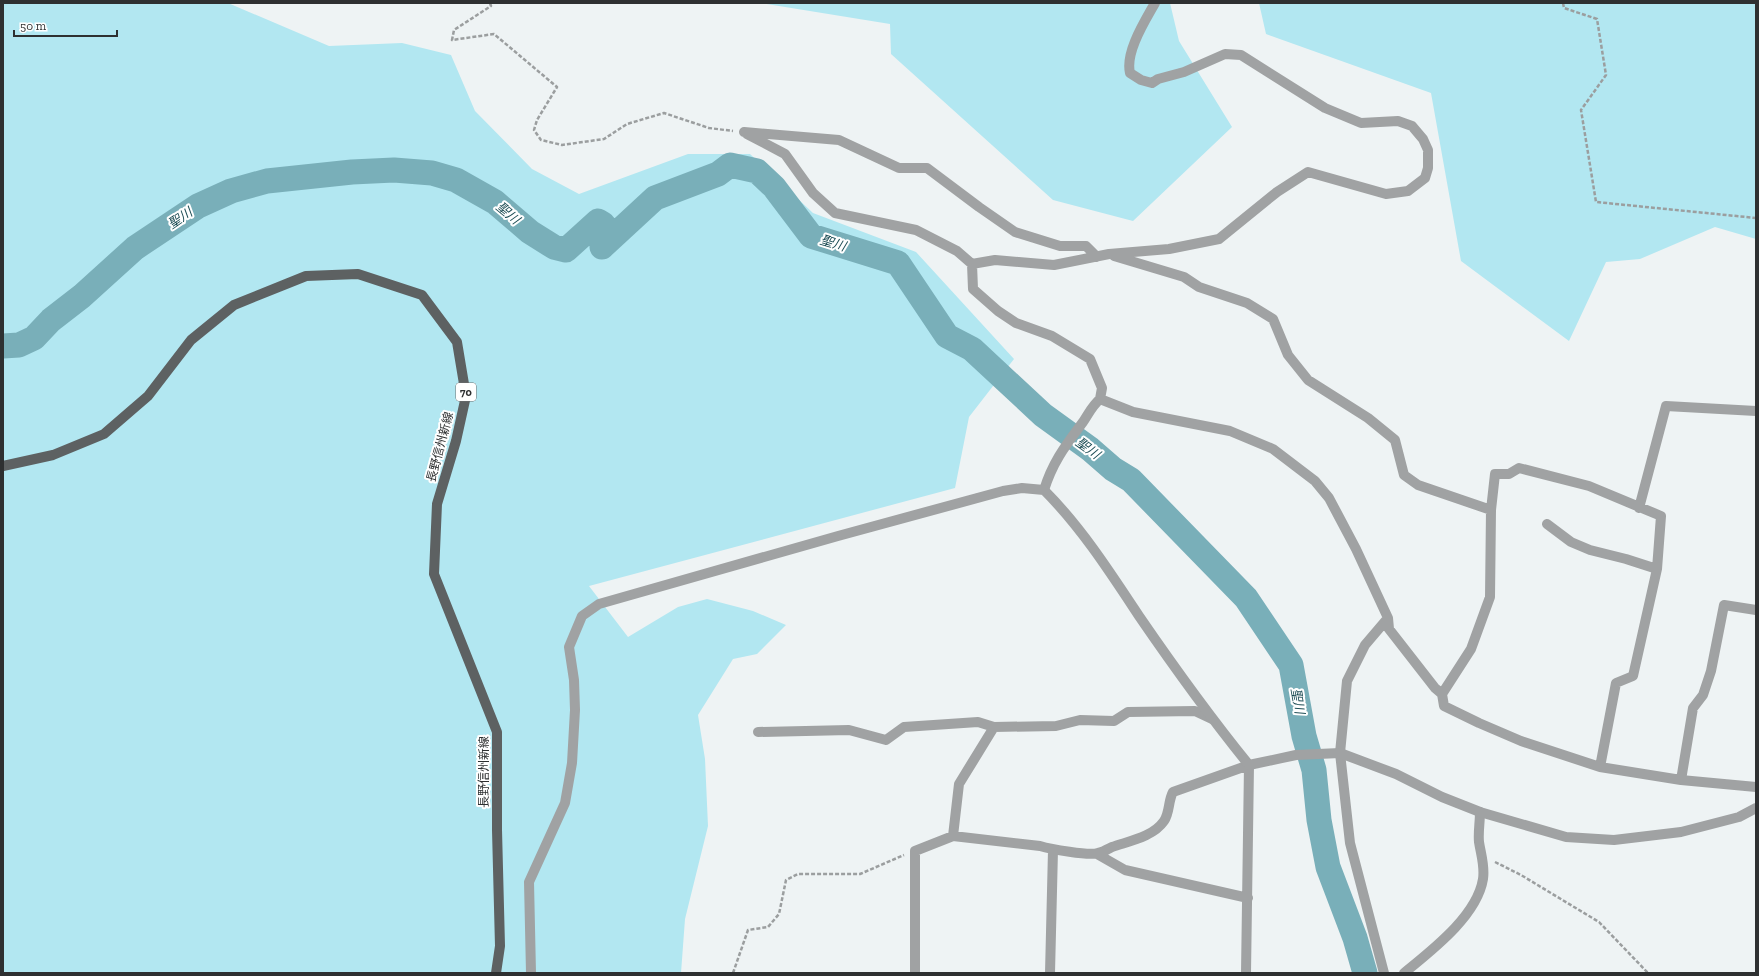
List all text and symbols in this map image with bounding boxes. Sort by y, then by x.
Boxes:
scale bar [14,12,117,38]
text: 50 m [20,19,47,33]
water label: 聖川 [493,199,524,228]
water label: 聖川 [165,203,197,231]
water label: 聖川 [818,232,850,255]
road number: 70 [456,383,476,401]
street label: 長野信州新線 [424,410,456,484]
water label: 聖川 [1073,434,1105,463]
water label: 聖川 [1288,687,1308,717]
street label: 長野信州新線 [477,736,491,808]

